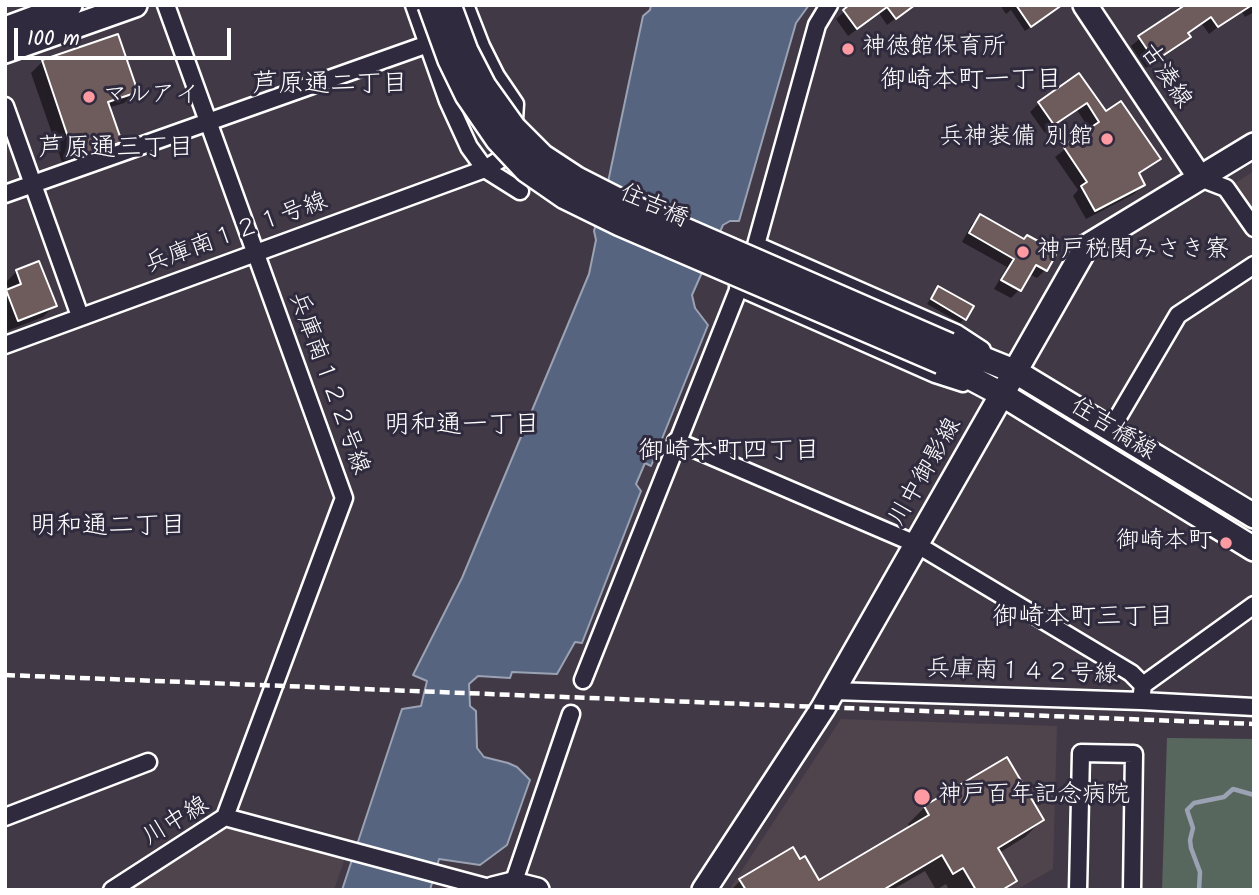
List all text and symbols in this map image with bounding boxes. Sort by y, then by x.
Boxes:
scale bar [18,14,234,58]
text: 100 m [27,23,80,56]
place label: 神徳館保育所 [862,35,1006,63]
street label: 古湊線 [1132,39,1196,115]
marker: 神徳館保育所 [840,41,856,57]
district label: 御崎本町一丁目 [880,67,1062,99]
district label: 芦原通二丁目 [252,71,408,103]
place label: マルアイ [103,83,199,111]
marker: マルアイ [81,89,97,105]
place label: 兵神装備 別館 [939,125,1093,153]
marker: 兵神装備 別館 [1099,131,1115,147]
district label: 芦原通三丁目 [38,135,194,167]
street label: 住吉橋 [614,180,692,236]
street label: 兵庫南１２１号線 [142,189,332,281]
place label: 神戸税関みさき寮 [1037,238,1229,266]
marker: 神戸税関みさき寮 [1015,244,1031,260]
street label: 兵庫南１２２号線 [281,289,373,479]
street label: 住吉橋線 [1064,393,1160,469]
district label: 明和通一丁目 [384,412,540,444]
street label: 川中御影線 [885,414,969,532]
district label: 御崎本町四丁目 [638,438,820,470]
district label: 明和通二丁目 [30,513,186,545]
place label: 御崎本町 [1116,529,1212,557]
marker: 御崎本町 [1218,535,1234,551]
district label: 御崎本町三丁目 [992,604,1174,636]
street label: 兵庫南１４２号線 [926,656,1118,692]
place label: 神戸百年記念病院 [938,783,1130,811]
marker: 神戸百年記念病院 [912,787,932,807]
street label: 川中線 [139,792,215,854]

